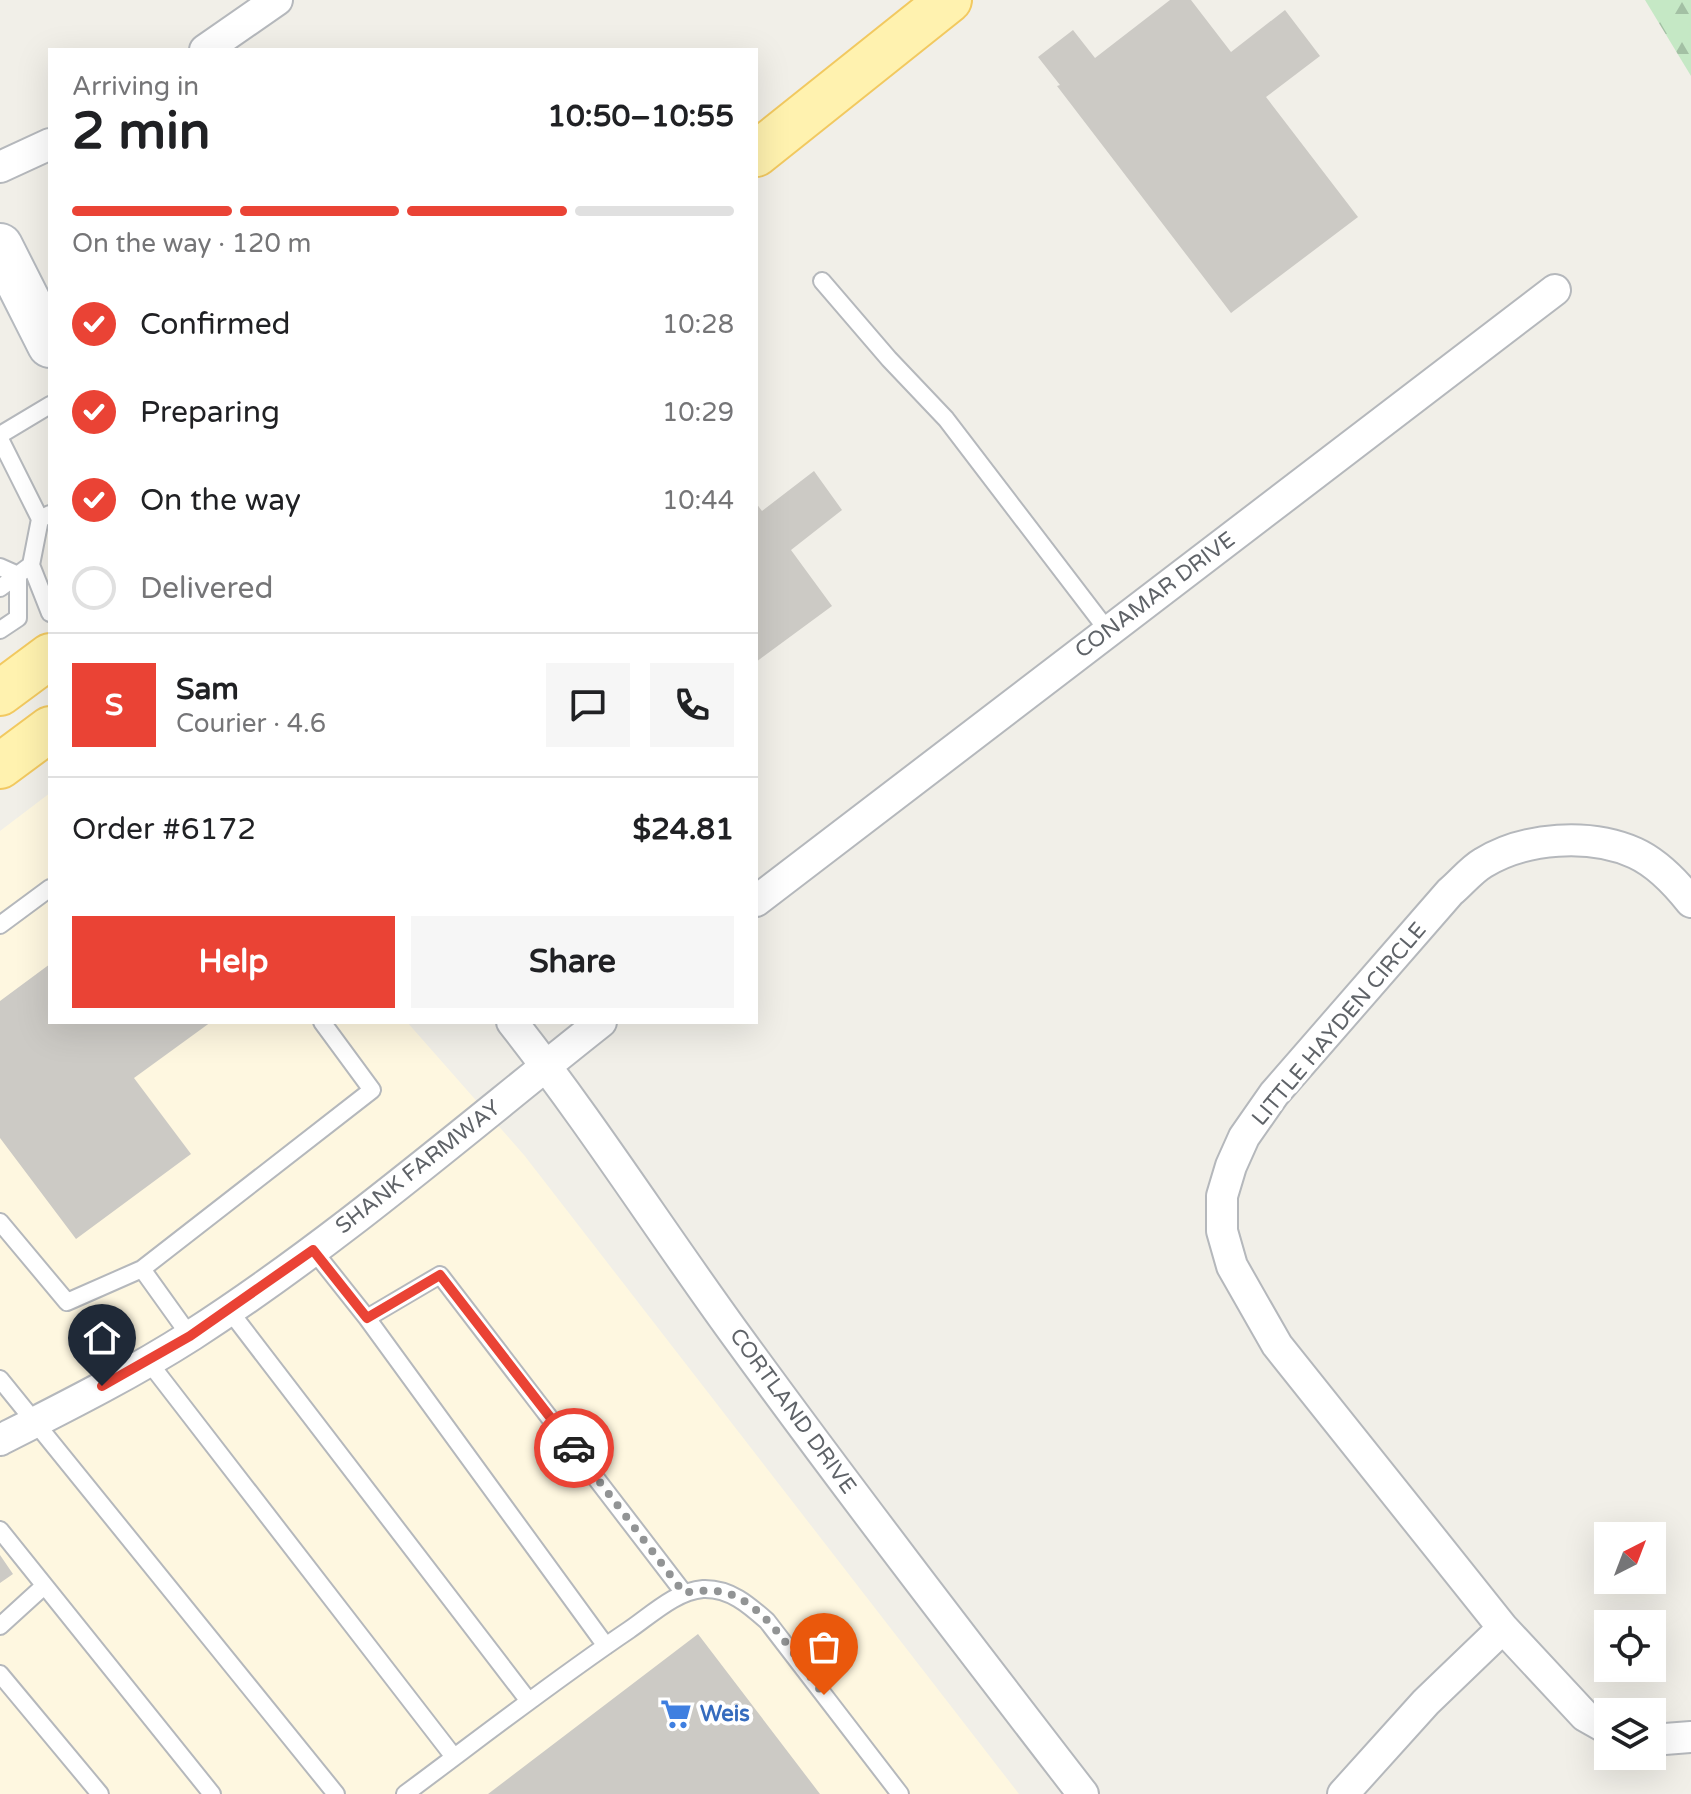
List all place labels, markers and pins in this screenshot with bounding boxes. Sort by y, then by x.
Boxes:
pin [68,1304,136,1386]
pin [790,1613,858,1695]
supermarket icon: Weis [659,1697,693,1731]
place label: Weis [700,1701,750,1727]

